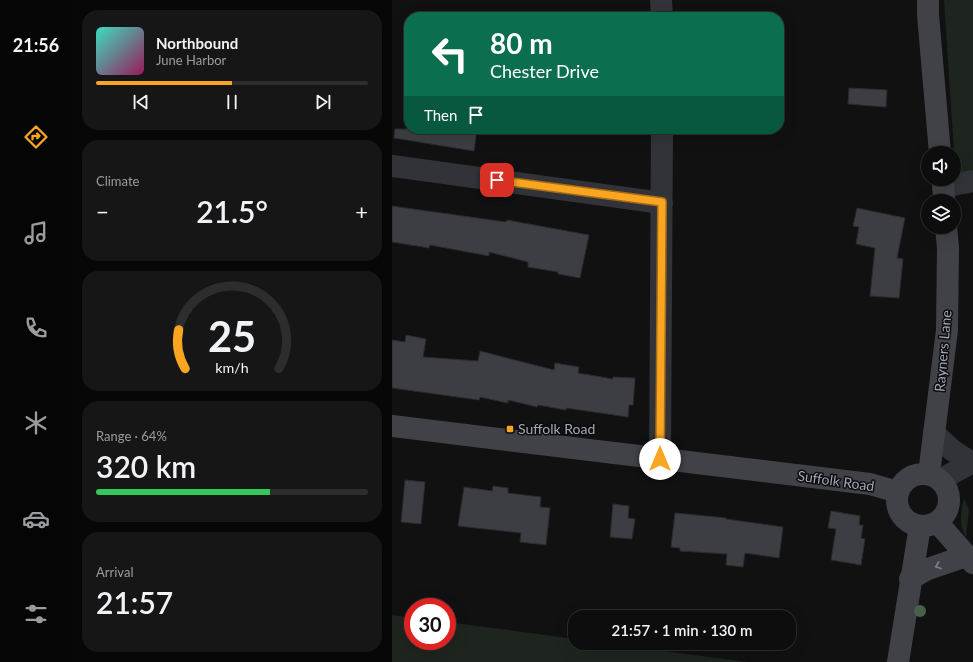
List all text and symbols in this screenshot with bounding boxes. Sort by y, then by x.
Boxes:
text: 80 m [490,26,553,60]
icon: left [424,28,476,80]
text: 21:56 [13,34,59,56]
text: Northbound [156,34,238,52]
text: June Harbor [156,52,226,68]
text: Chester Drive [490,60,599,82]
icon: previous [130,91,152,113]
icon: pause [221,91,243,113]
icon: next [312,91,334,113]
icon: arrive [465,104,487,126]
text: Then [424,106,457,124]
icon: directions [22,123,50,151]
map controls [921,146,961,234]
button: sound [921,146,961,186]
pin [480,163,514,197]
icon: arrive [486,169,508,191]
text: Climate [96,173,139,189]
text: 21.5° [196,193,268,229]
button: layers [921,194,961,234]
text: − [96,198,109,225]
text: + [355,198,368,225]
icon: music [22,219,50,247]
street label: Rayners Lane [930,309,955,393]
text: 25 [208,311,256,361]
icon: phone [22,314,50,342]
text: km/h [215,359,249,376]
icon: climate [22,409,50,437]
place label: Suffolk Road [518,420,595,437]
marker: Suffolk Road [505,424,515,434]
text: Range · 64% [96,428,167,444]
position arrow [639,438,681,480]
text: 320 km [96,448,196,484]
street label: Suffolk Road [797,467,876,494]
icon: car [22,505,50,533]
one-way arrow [934,561,941,570]
text: Arrival [96,564,133,580]
text: 21:57 [96,584,173,620]
speed limit sign: 30 [404,598,456,650]
icon: filters [22,600,50,628]
text: 21:57 · 1 min · 130 m [612,621,752,639]

